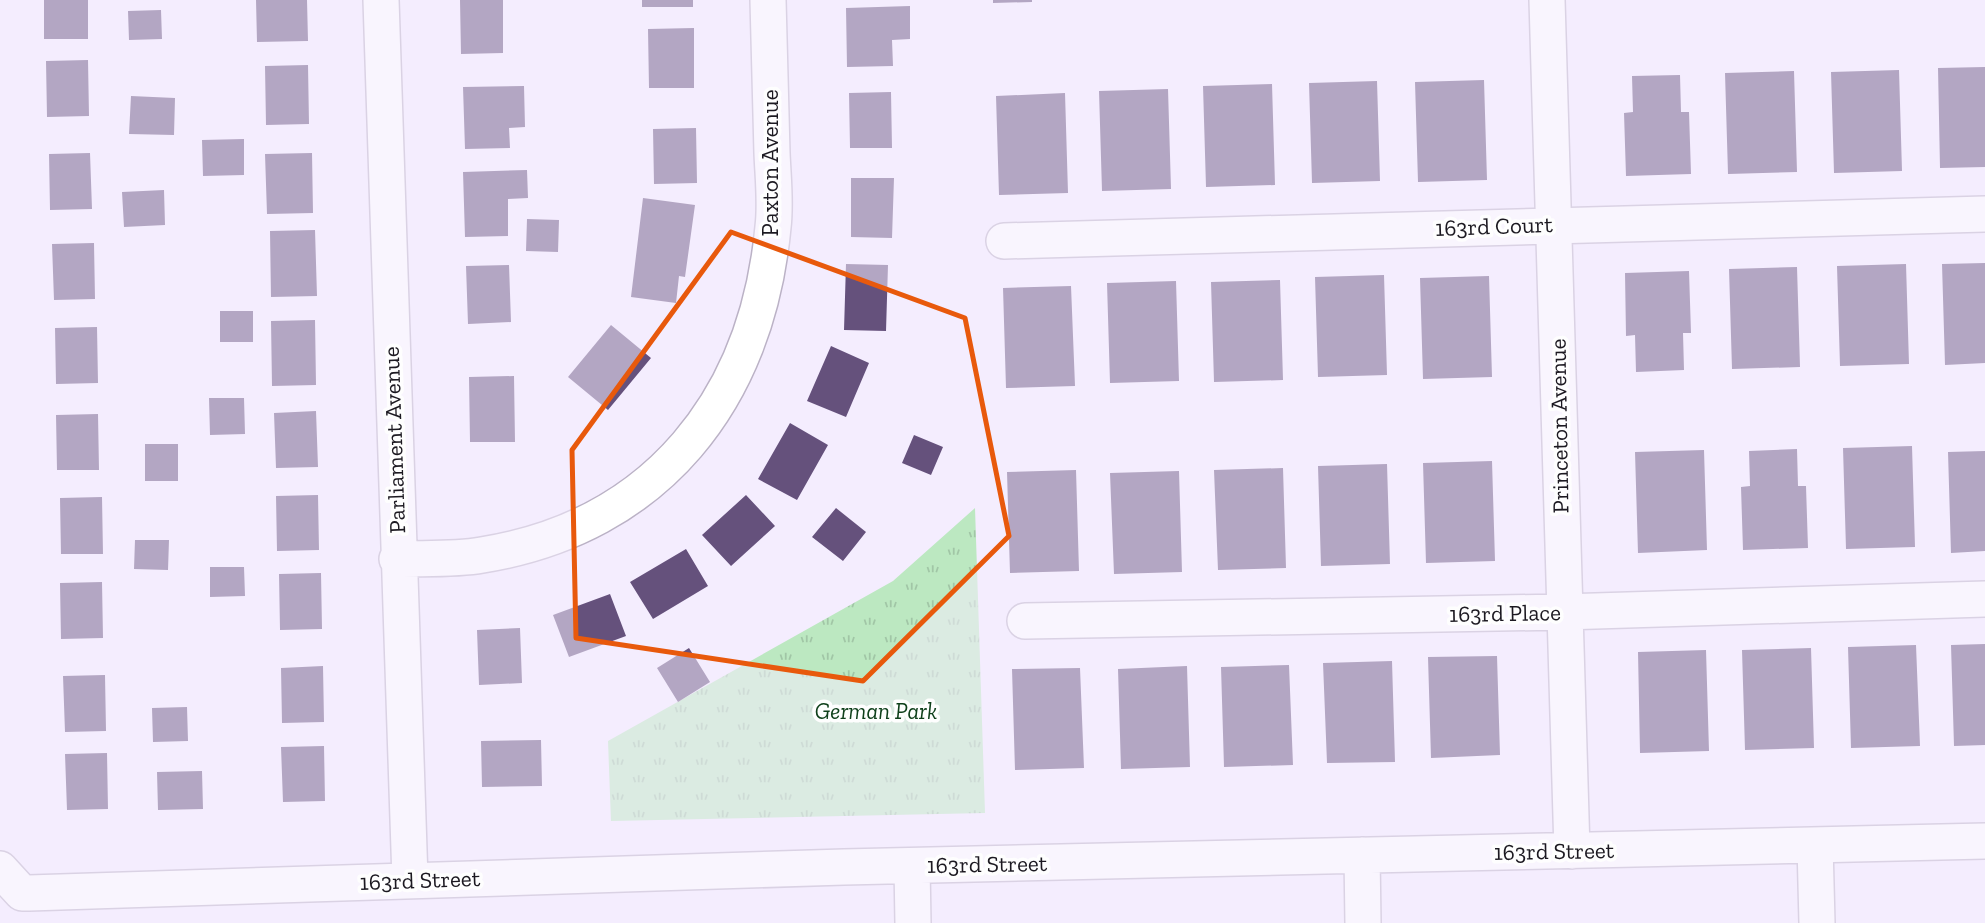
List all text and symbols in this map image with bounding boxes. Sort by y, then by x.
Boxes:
street label: Paxton Avenue [756,90,784,236]
street label: 163rd Court [1435,210,1554,242]
street label: Princeton Avenue [1543,338,1575,514]
street label: Parliament Avenue [377,346,411,534]
street label: 163rd Place [1449,598,1561,628]
park label: German Park [815,697,937,725]
street label: 163rd Street [1494,836,1615,866]
street label: 163rd Street [927,849,1048,879]
street label: 163rd Street [359,864,481,896]

